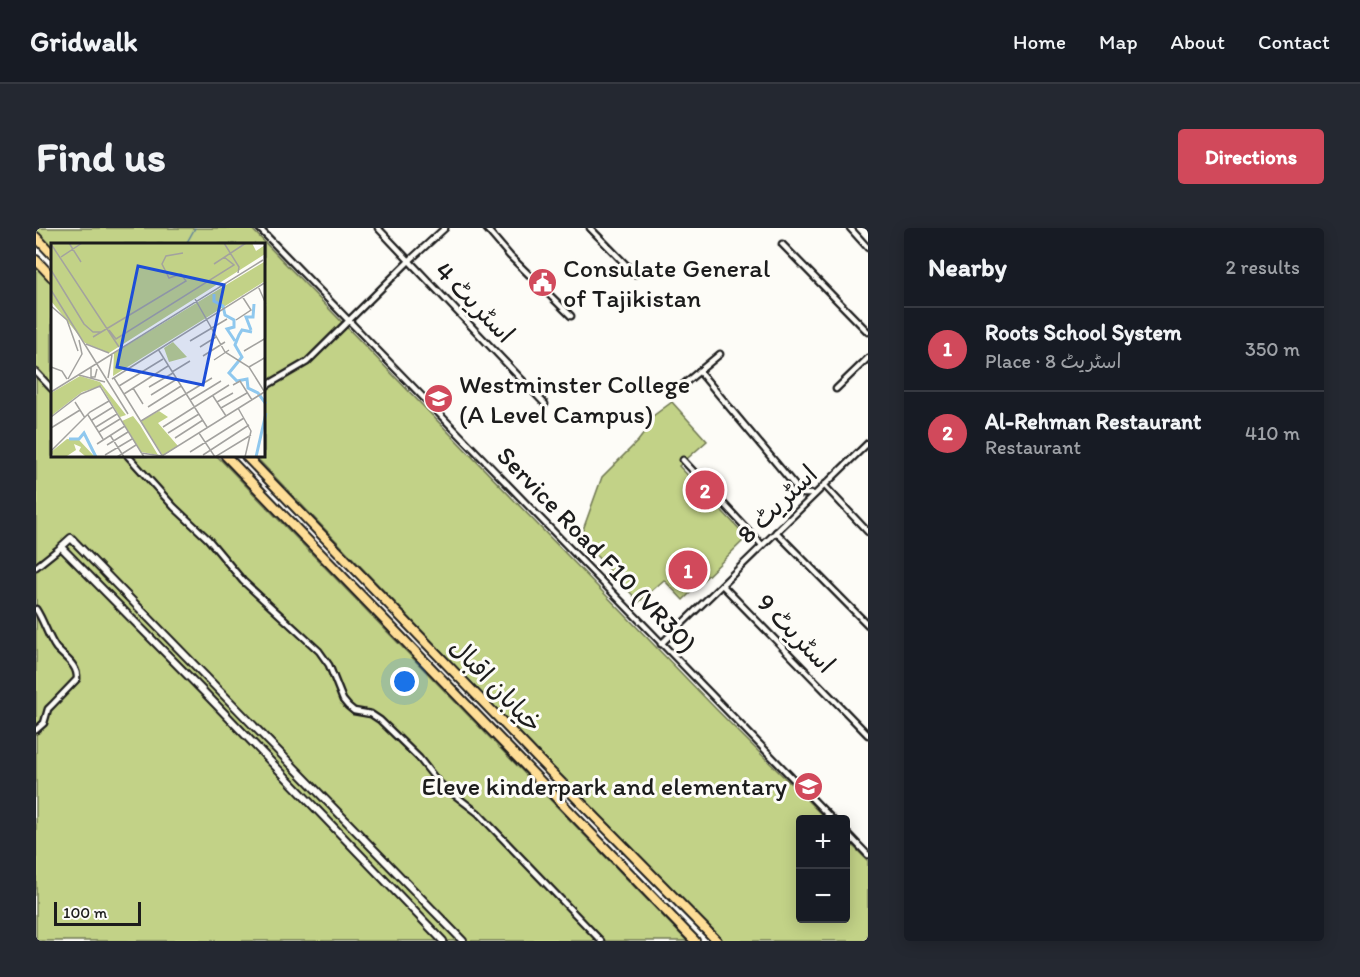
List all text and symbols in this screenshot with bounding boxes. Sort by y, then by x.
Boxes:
text: Gridwalk [30,24,138,58]
text: Home [1013,29,1066,54]
text: Map [1099,29,1138,54]
text: About [1171,29,1225,54]
text: Contact [1258,29,1330,54]
button: Directions [1178,129,1324,184]
text: Find us [36,131,166,182]
inset map [51,243,266,458]
text: Nearby [928,251,1007,283]
place label: Consulate General of Tajikistan [563,252,770,314]
street label: اسٹریٹ 4 [428,255,522,349]
text: 2 results [1226,255,1300,279]
public building icon: Consulate General of Tajikistan [526,267,558,299]
text: Roots School System [985,319,1182,346]
text: 1 [943,337,952,361]
text: 350 m [1245,337,1300,361]
text: Place · اسٹریٹ 8 [985,349,1121,373]
place label: Westminster College (A Level Campus) [459,368,690,430]
school or university icon: Westminster College (A Level Campus) [422,383,454,415]
text: Al-Rehman Restaurant [985,408,1201,435]
text: 2 [942,421,953,445]
text: 410 m [1245,421,1300,445]
text: Restaurant [985,435,1081,459]
street label: Service Road F10 (VR30) [491,440,703,658]
street label: اسٹریٹ 8 [730,458,824,550]
pin: 2 [686,468,724,512]
pin: 1 [668,548,708,592]
street label: اسٹریٹ 9 [750,586,842,680]
street label: خیابان اقبال [443,631,549,739]
your location [390,667,419,696]
place label: Eleve kinderpark and elementary [421,770,787,802]
school or university icon: Eleve kinderpark and elementary [792,770,824,802]
map controls [796,815,850,923]
button: + [796,815,850,869]
button: − [796,869,850,923]
scale bar [54,899,141,926]
text: 100 m [63,903,107,922]

